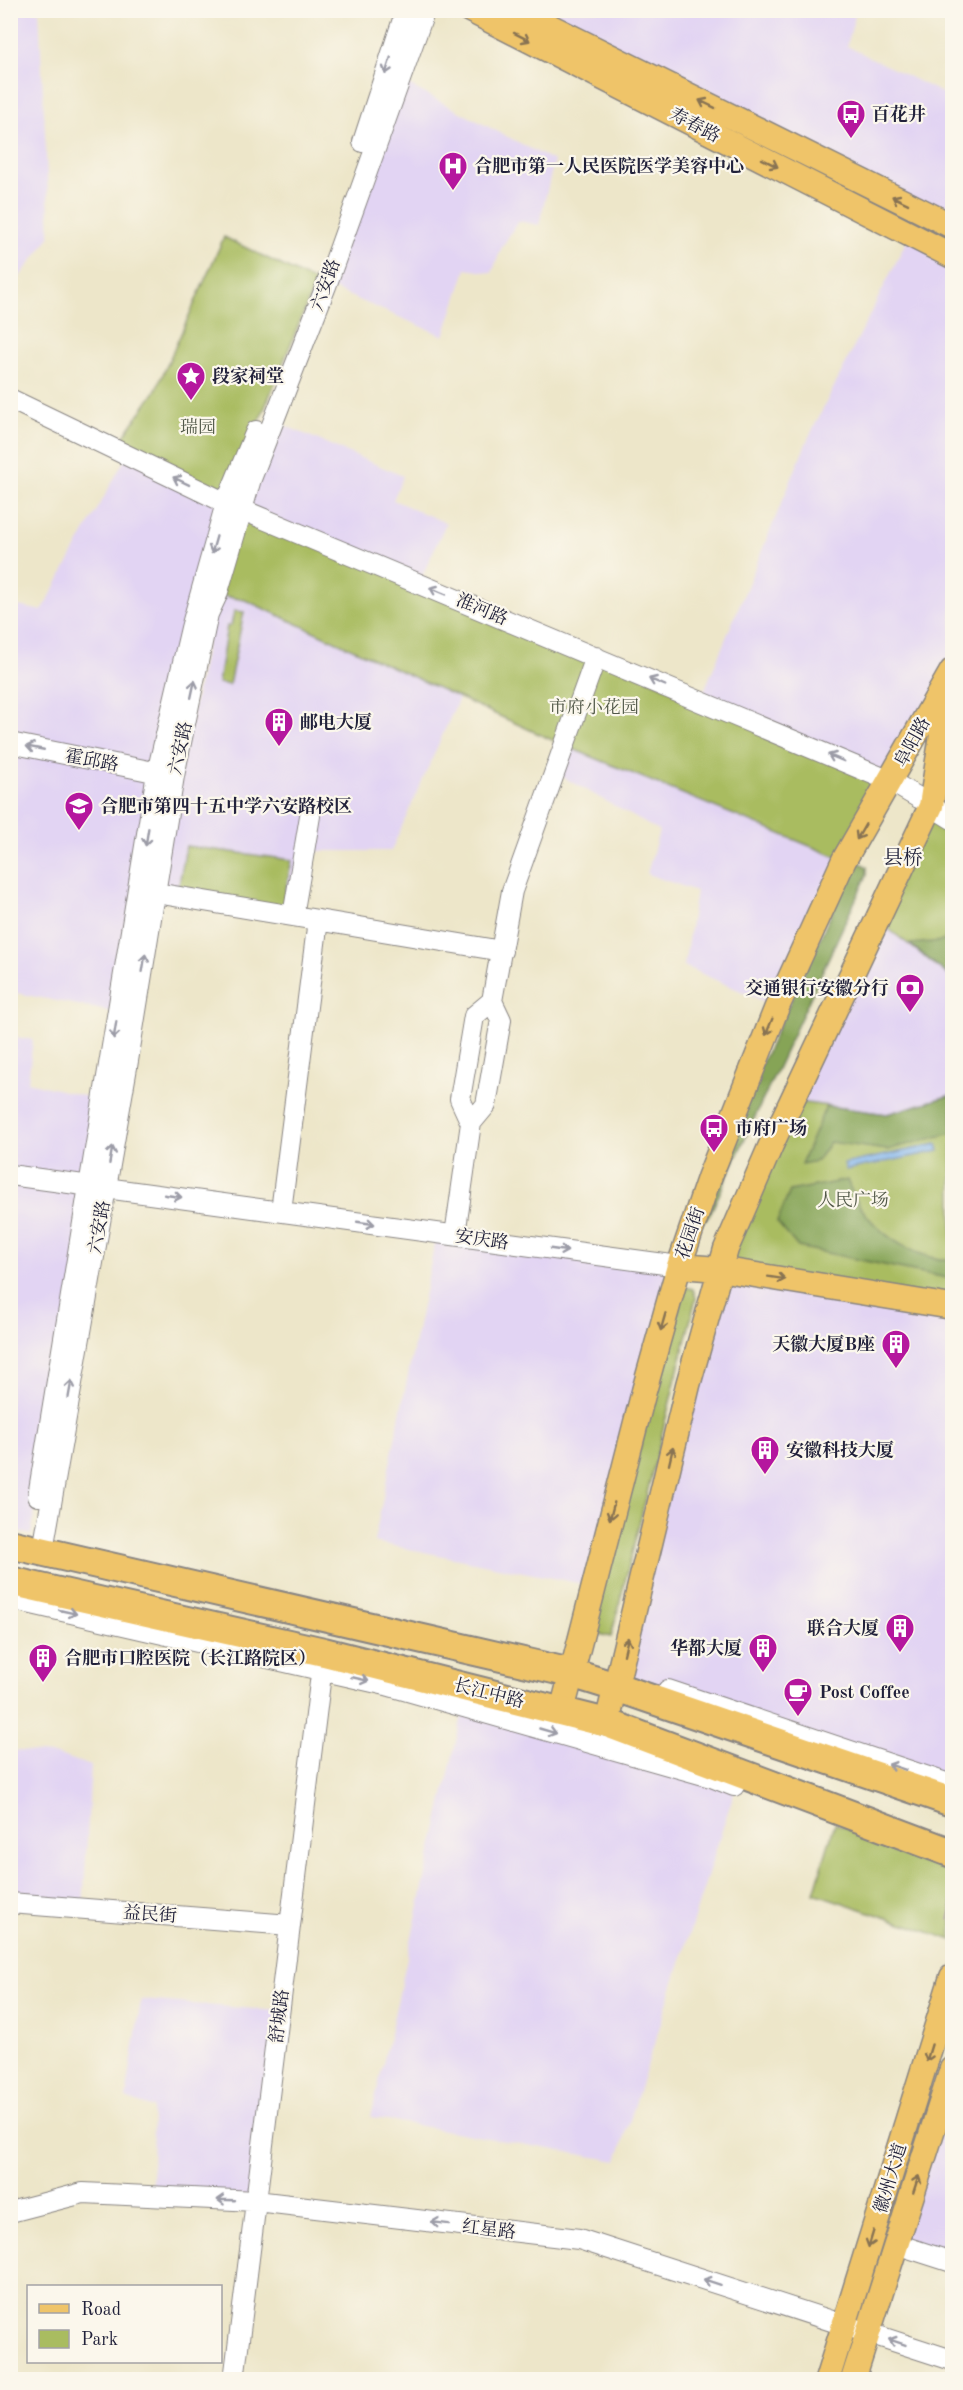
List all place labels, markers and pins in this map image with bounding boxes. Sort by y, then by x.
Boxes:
bus stop icon: 百花井 [835,98,867,140]
place label: 百花井 [872,104,926,124]
hospital icon: 合肥市第一人民医院医学美容中心 [437,150,469,192]
place label: 合肥市第一人民医院医学美容中心 [474,156,744,176]
place icon: 段家祠堂 [175,360,207,402]
place label: 段家祠堂 [212,366,284,386]
building icon: 邮电大厦 [263,706,295,748]
place label: 邮电大厦 [300,712,372,732]
school or university icon: 合肥市第四十五中学六安路校区 [63,790,95,832]
place label: 合肥市第四十五中学六安路校区 [100,796,352,816]
bank icon: 交通银行安徽分行 [894,972,926,1014]
place label: 交通银行安徽分行 [745,978,889,998]
bus stop icon: 市府广场 [698,1112,730,1154]
place label: 市府广场 [735,1118,807,1138]
building icon: 天徽大厦B座 [880,1328,912,1370]
place label: 天徽大厦B座 [772,1334,875,1354]
building icon: 安徽科技大厦 [749,1434,781,1476]
place label: 安徽科技大厦 [786,1440,894,1460]
building icon: 联合大厦 [884,1612,916,1654]
place label: 联合大厦 [807,1618,879,1638]
building icon: 华都大厦 [747,1632,779,1674]
place label: 华都大厦 [670,1638,742,1658]
building icon: 合肥市口腔医院（长江路院区） [27,1642,59,1684]
place label: 合肥市口腔医院（长江路院区） [64,1648,316,1668]
cafe icon: Post Coffee [782,1676,814,1718]
place label: Post Coffee [819,1684,910,1702]

